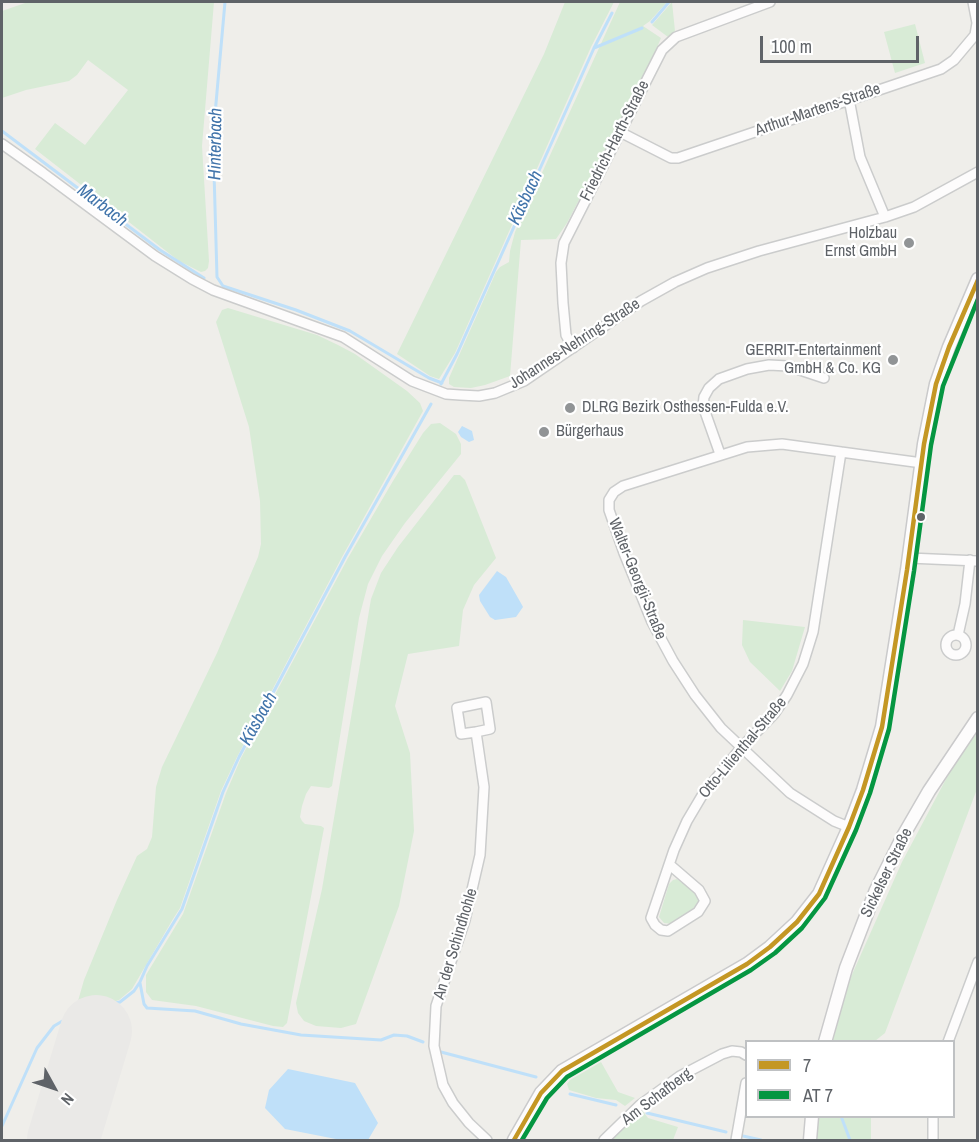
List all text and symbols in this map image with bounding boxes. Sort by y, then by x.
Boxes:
scale bar [763,24,922,62]
text: 100 m [771,34,812,59]
street label: Friedrich-Harth-Straße [576,78,654,204]
street label: Arthur-Martens-Straße [753,80,883,140]
water label: Hinterbach [205,108,227,180]
water label: Käsbach [504,167,548,229]
water label: Marbach [73,180,131,232]
place label: Holzbau Ernst GmbH [825,224,897,262]
marker: Holzbau Ernst GmbH [902,236,916,250]
street label: Johannes-Nehring-Straße [506,295,644,393]
place label: GERRIT-Entertainment GmbH & Co. KG [745,341,881,379]
marker: GERRIT-Entertainment GmbH & Co. KG [886,353,900,367]
place label: DLRG Bezirk Osthessen-Fulda e.V. [582,398,789,418]
marker: DLRG Bezirk Osthessen-Fulda e.V. [563,401,577,415]
place label: Bürgerhaus [556,422,624,442]
marker: Bürgerhaus [537,425,551,439]
unlabelled marker [915,511,927,523]
street label: Walter-Georgii-Straße [604,515,670,643]
water label: Käsbach [236,689,282,749]
street label: Otto-Lilienthal-Straße [695,694,791,802]
street label: Sickelser Straße [857,825,917,921]
street label: An der Schindhohle [430,886,482,1002]
legend [745,1040,955,1118]
text: 7 [803,1053,811,1078]
north arrow [24,1058,84,1118]
street label: Am Schafberg [618,1064,696,1130]
text: AT 7 [803,1083,833,1108]
text: N [56,1089,79,1110]

